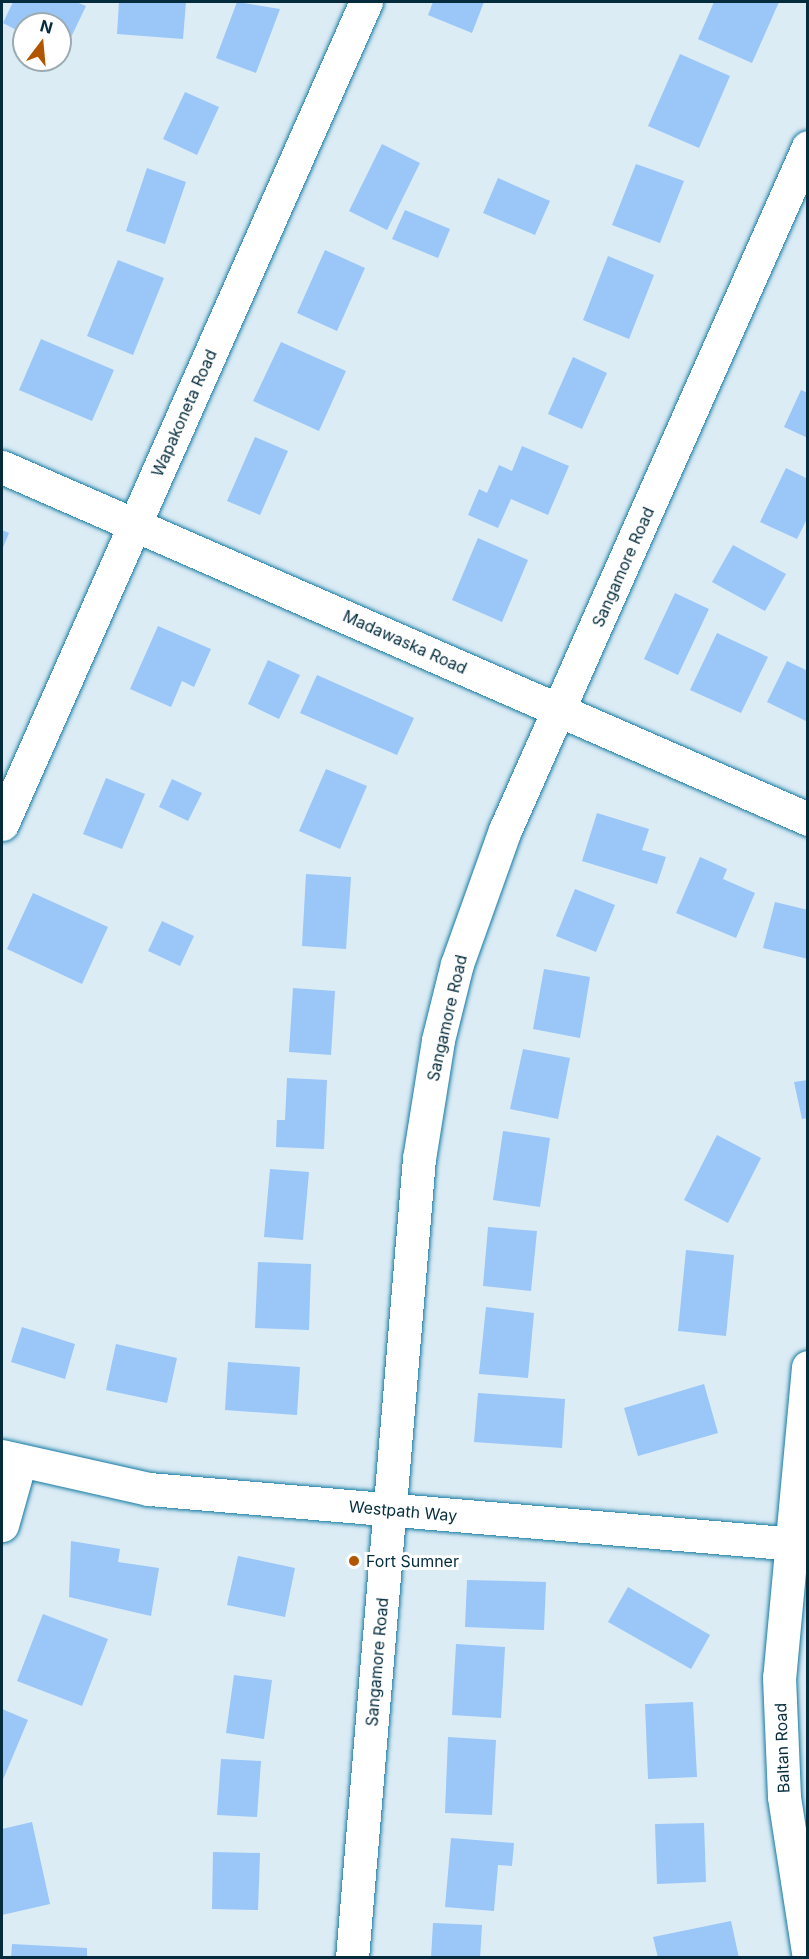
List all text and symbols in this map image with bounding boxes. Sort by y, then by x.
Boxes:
north arrow [12,12,72,72]
text: N [38,15,55,38]
street label: Wapakoneta Road [147,346,221,480]
street label: Sangamore Road [588,504,658,630]
street label: Madawaska Road [340,606,470,678]
street label: Sangamore Road [423,953,471,1083]
street label: Westpath Way [348,1497,458,1525]
place label: Fort Sumner [366,1551,459,1571]
marker: Fort Sumner [347,1554,361,1568]
street label: Sangamore Road [362,1597,392,1727]
street label: Baltan Road [771,1702,793,1794]

